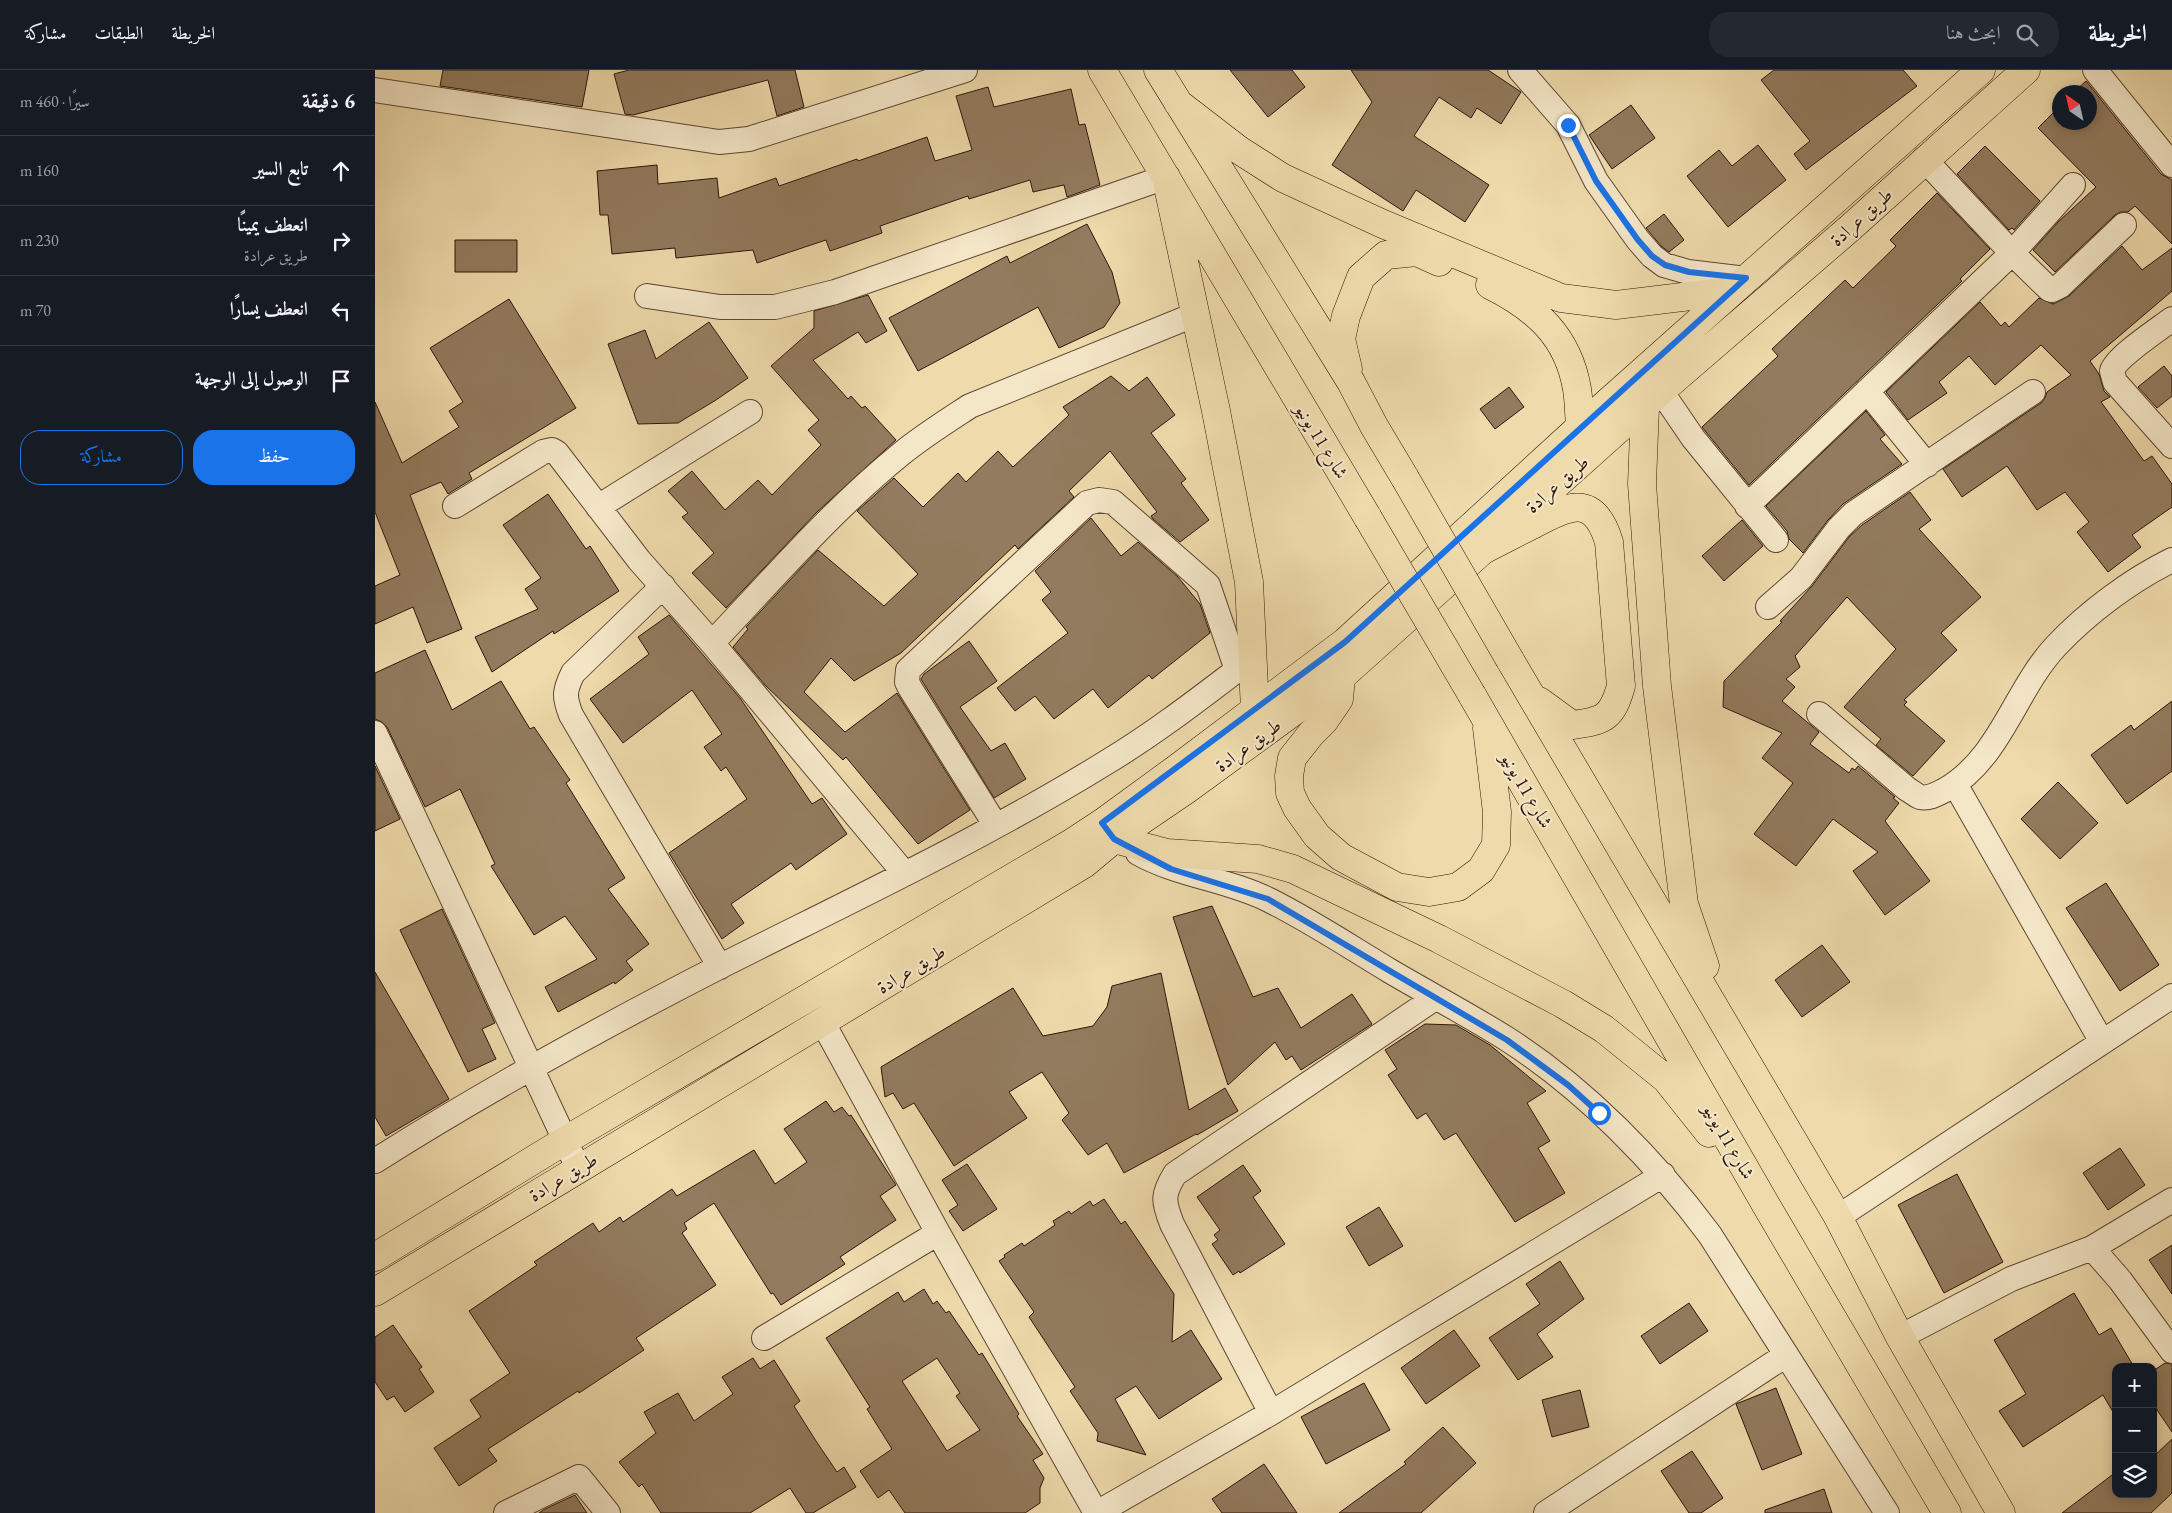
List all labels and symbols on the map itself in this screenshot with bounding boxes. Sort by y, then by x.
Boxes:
north arrow [2052,85,2097,130]
route end [1557,114,1580,137]
street label: طريق عرادة [1824,182,1898,253]
street label: شارع 11 يونيو [1286,397,1354,485]
street label: طريق عرادة [1520,450,1595,519]
street label: طريق عرادة [1210,712,1287,778]
street label: شارع 11 يونيو [1492,746,1559,834]
street label: طريق عرادة [872,939,951,1000]
street label: شارع 11 يونيو [1694,1097,1761,1185]
route start [1588,1102,1611,1125]
street label: طريق عرادة [524,1147,603,1208]

